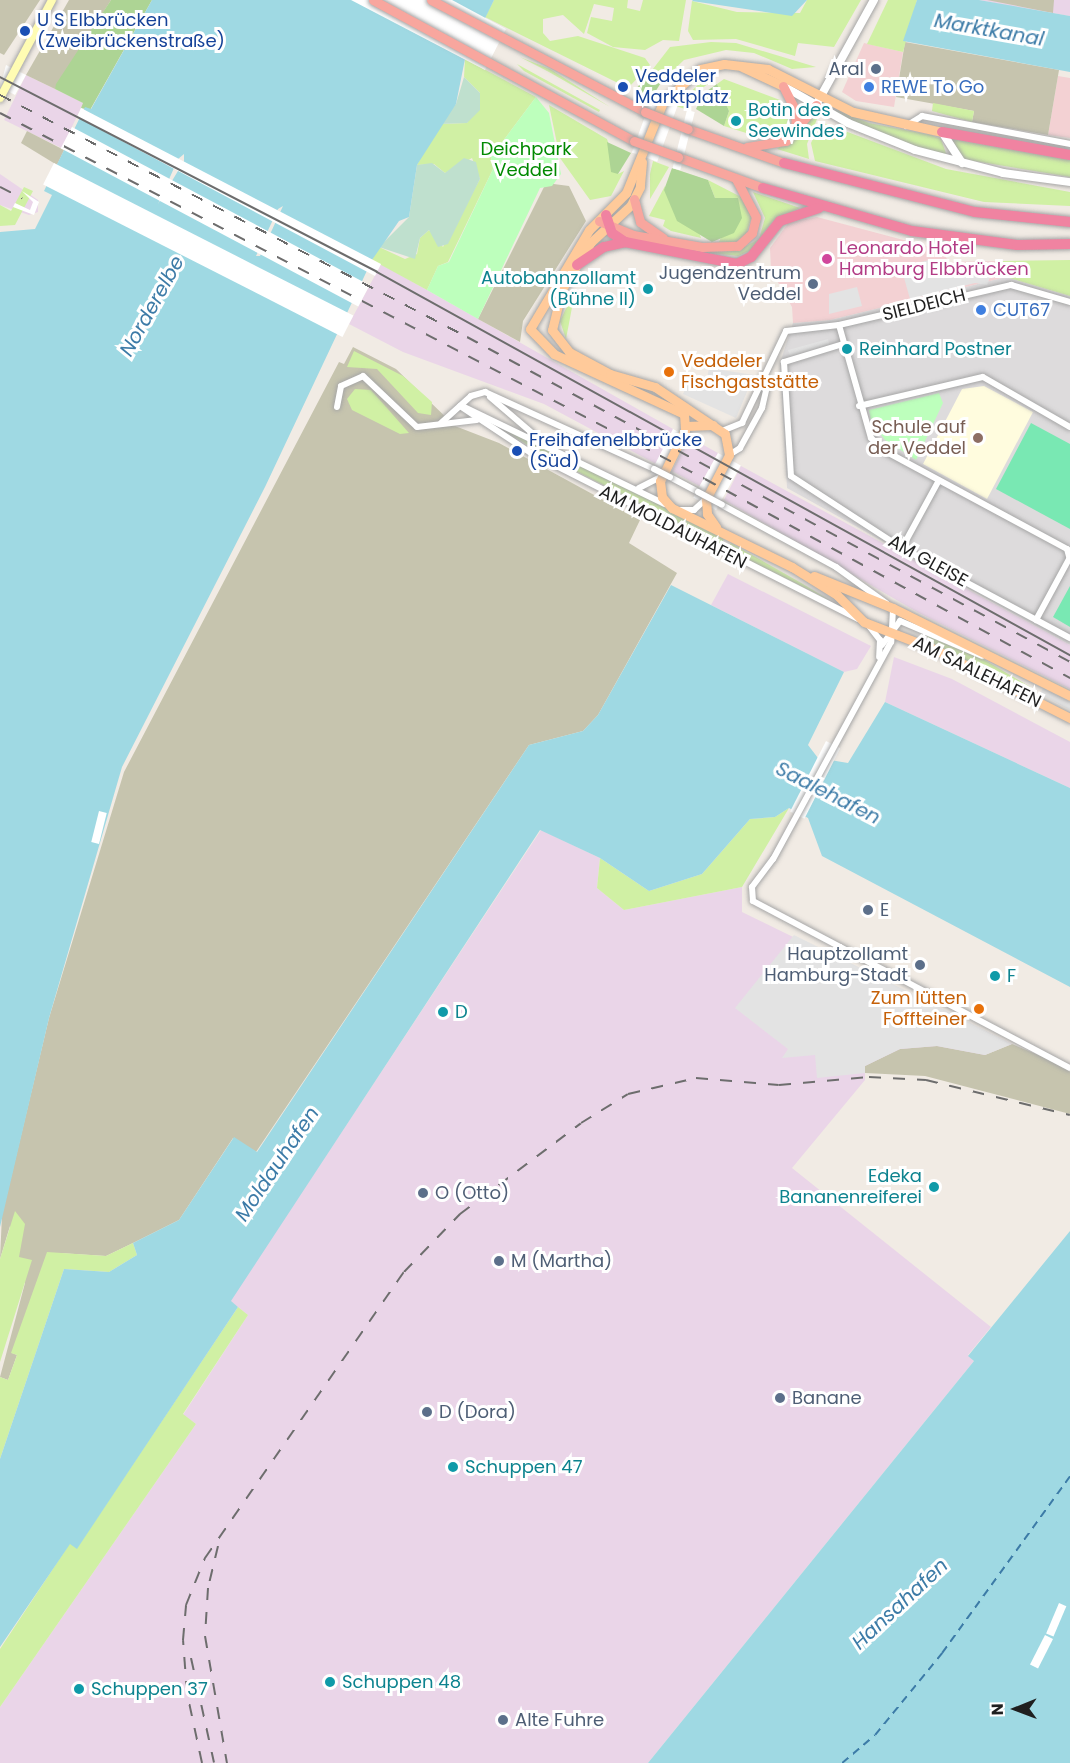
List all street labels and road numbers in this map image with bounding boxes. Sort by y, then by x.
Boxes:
street label: SIELDEICH [880,284,968,326]
street label: AM MOLDAUHAFEN [596,481,750,573]
street label: AM GLEISE [884,530,972,592]
street label: AM SAALEHAFEN [909,632,1045,712]

